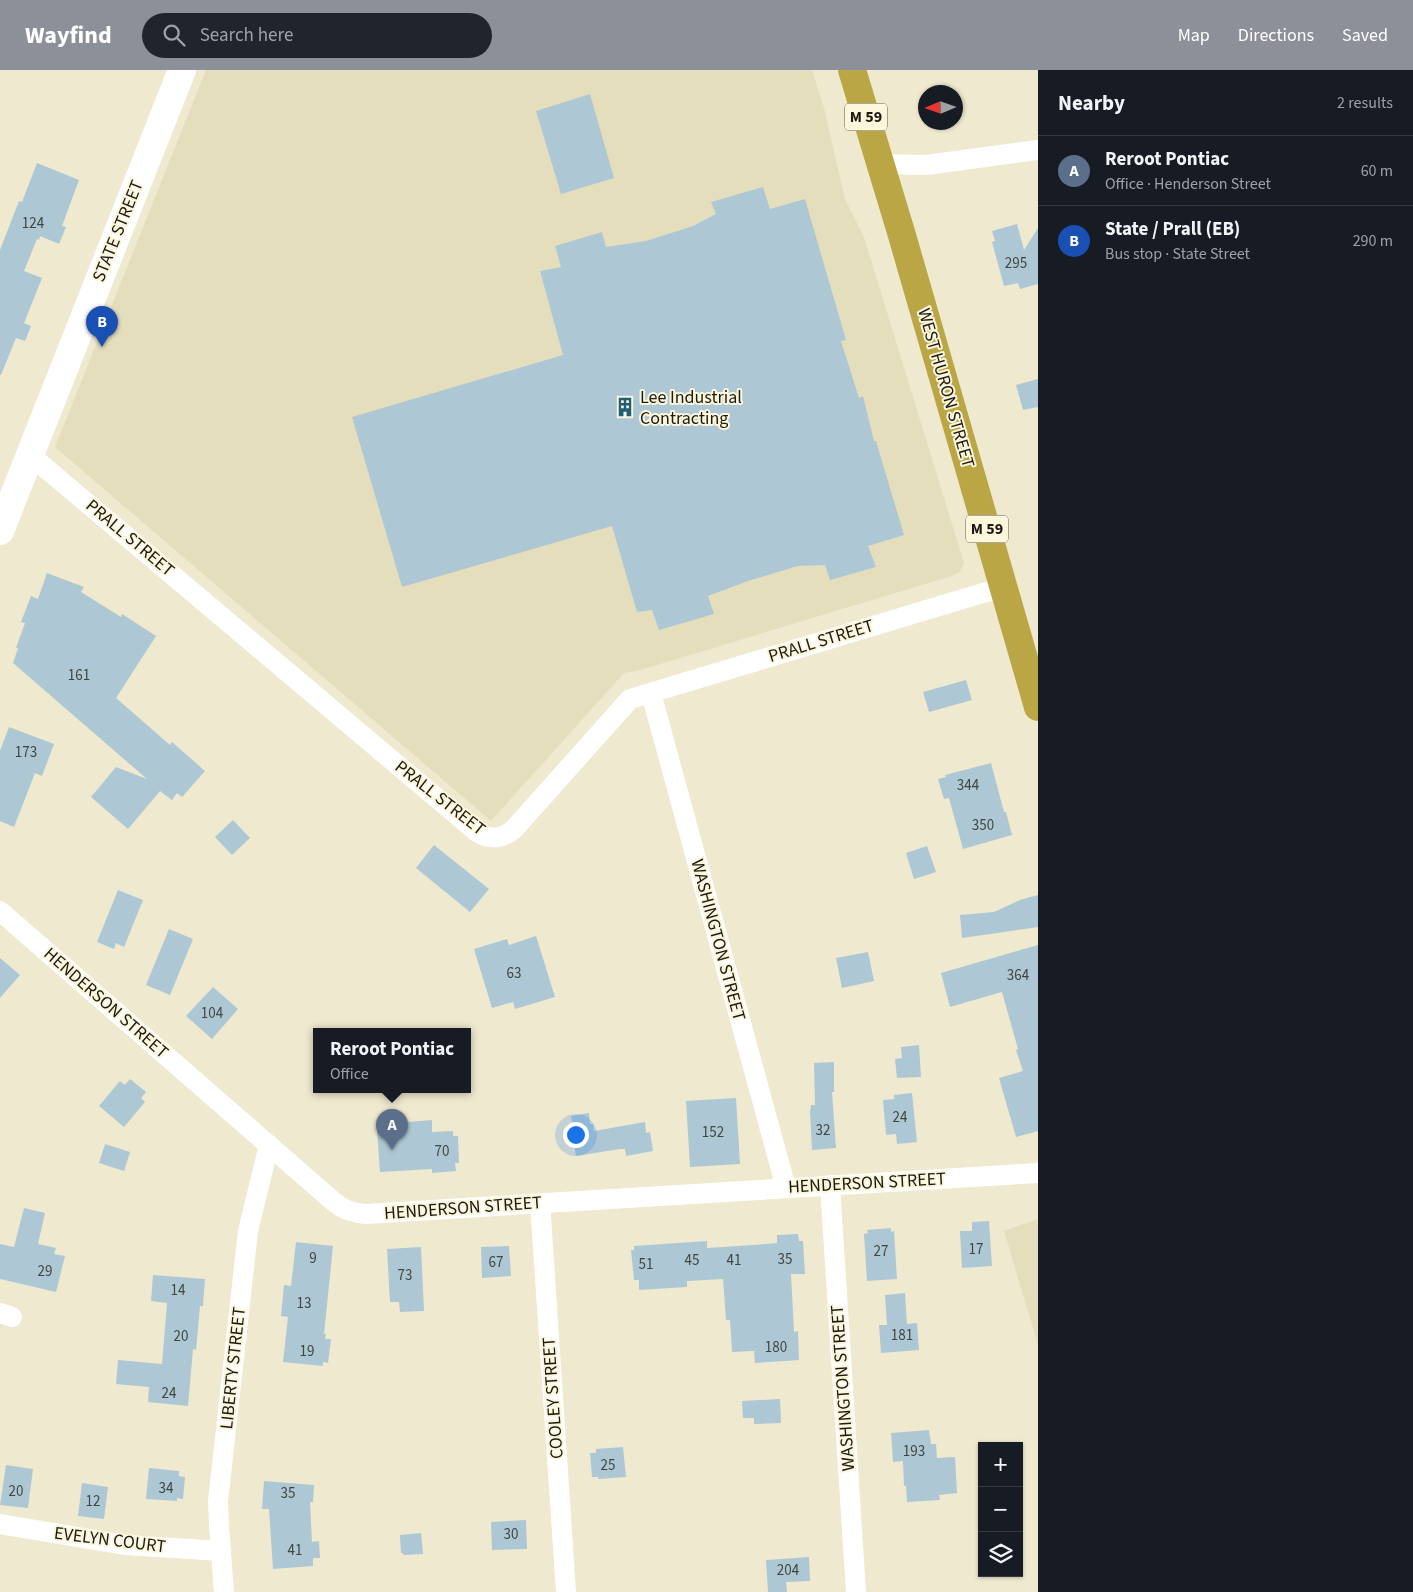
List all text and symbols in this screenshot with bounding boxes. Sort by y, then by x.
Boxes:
search box [142,13,492,58]
text: Wayfind [25,18,112,53]
icon: search [160,21,188,49]
text: Search here [200,22,293,49]
text: Map [1178,23,1210,48]
text: Directions [1238,23,1314,48]
text: Saved [1342,23,1388,48]
north arrow [918,85,963,130]
text: Nearby [1058,88,1125,118]
text: 2 results [1337,92,1393,114]
road number: M 59 [845,104,887,131]
text: Reroot Pontiac [1105,146,1229,173]
text: A [1069,160,1079,182]
text: 60 m [1361,160,1393,182]
text: Office · Henderson Street [1105,173,1271,195]
street label: STATE STREET [86,176,150,286]
house number: 124 [22,213,45,234]
text: State / Prall (EB) [1105,216,1240,243]
text: B [1069,230,1079,252]
text: 290 m [1353,230,1393,252]
text: Bus stop · State Street [1105,243,1250,265]
house number: 295 [1005,253,1027,274]
street label: WEST HURON STREET [911,305,981,471]
pin: B [86,306,118,347]
place label: Lee Industrial Contracting [640,385,742,431]
building icon: Lee Industrial Contracting [614,396,636,418]
street label: PRALL STREET [80,493,180,583]
road number: M 59 [966,516,1008,542]
street label: PRALL STREET [765,613,877,669]
house number: 161 [68,665,90,686]
house number: 173 [15,742,37,763]
street label: PRALL STREET [389,755,491,842]
house number: 344 [957,775,980,796]
house number: 350 [972,815,994,836]
street label: WASHINGTON STREET [684,856,752,1024]
street label: HENDERSON STREET [38,942,174,1064]
house number: 63 [507,963,521,984]
house number: 364 [1007,965,1030,986]
house number: 104 [201,1003,224,1024]
popup [313,1028,471,1093]
text: Reroot Pontiac [330,1036,454,1063]
text: Office [330,1063,369,1085]
house number: 24 [893,1107,908,1128]
pin: A [376,1109,408,1150]
house number: 32 [816,1120,830,1141]
your location [563,1122,589,1148]
house number: 152 [702,1122,724,1143]
house number: 70 [435,1141,449,1162]
street label: HENDERSON STREET [787,1166,947,1200]
street label: HENDERSON STREET [383,1190,543,1226]
house number: 17 [969,1239,983,1260]
house number: 27 [874,1241,888,1262]
house number: 9 [309,1248,317,1269]
house number: 35 [778,1249,792,1270]
house number: 45 [685,1250,699,1271]
house number: 41 [727,1250,741,1271]
house number: 67 [489,1252,503,1273]
house number: 51 [639,1254,653,1275]
house number: 29 [38,1261,52,1282]
house number: 73 [398,1265,412,1286]
house number: 14 [171,1280,186,1301]
house number: 13 [297,1293,311,1314]
street label: WASHINGTON STREET [825,1304,861,1472]
street label: LIBERTY STREET [214,1305,252,1430]
house number: 181 [891,1325,913,1346]
house number: 20 [174,1326,188,1347]
street label: COOLEY STREET [536,1336,570,1460]
house number: 180 [765,1337,787,1358]
house number: 19 [300,1341,314,1362]
house number: 24 [162,1383,177,1404]
house number: 193 [903,1441,925,1462]
map controls [978,1442,1023,1577]
button: + [978,1442,1023,1487]
house number: 25 [601,1455,615,1476]
house number: 34 [159,1478,174,1499]
house number: 20 [9,1481,23,1502]
house number: 35 [281,1483,295,1504]
button: − [978,1487,1023,1532]
house number: 12 [86,1491,100,1512]
street label: EVELYN COURT [53,1521,168,1559]
house number: 30 [504,1524,518,1545]
button: layers [978,1532,1023,1577]
house number: 41 [288,1540,302,1561]
house number: 204 [777,1560,800,1581]

